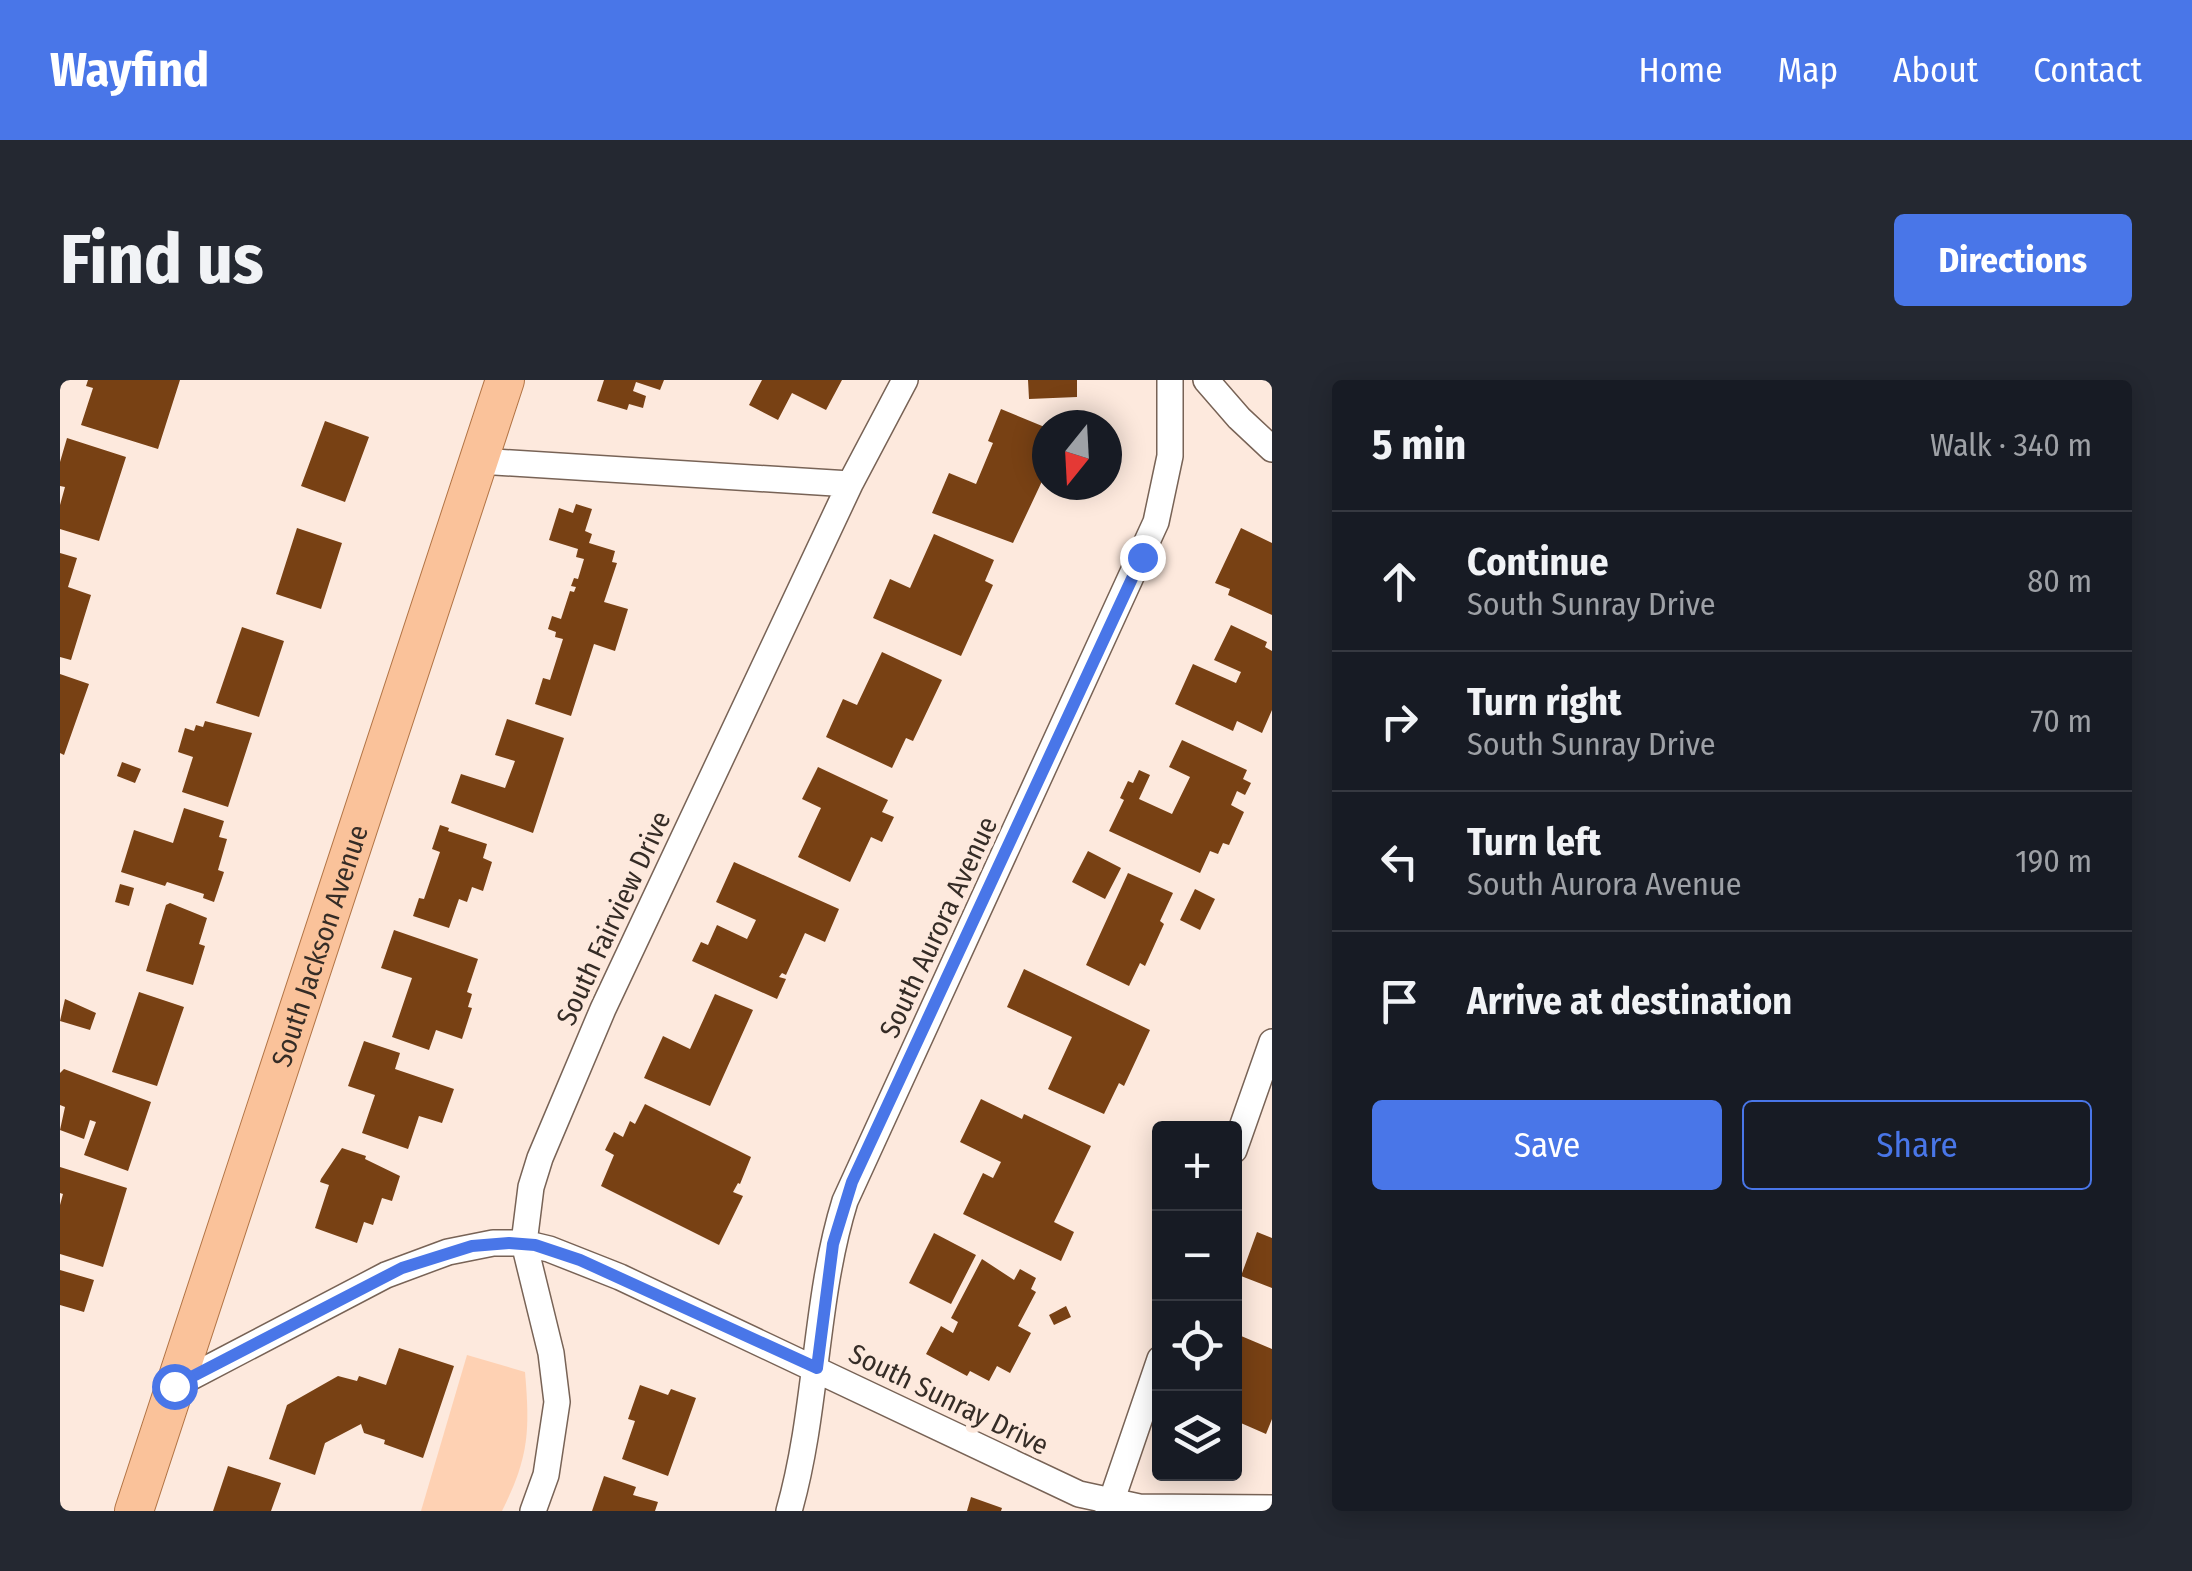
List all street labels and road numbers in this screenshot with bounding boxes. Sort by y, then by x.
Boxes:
street label: South Fairview Drive [549,806,678,1031]
street label: South Aurora Avenue [873,811,1004,1043]
street label: South Jackson Avenue [265,821,375,1071]
street label: South Sunray Drive [844,1337,1054,1462]

